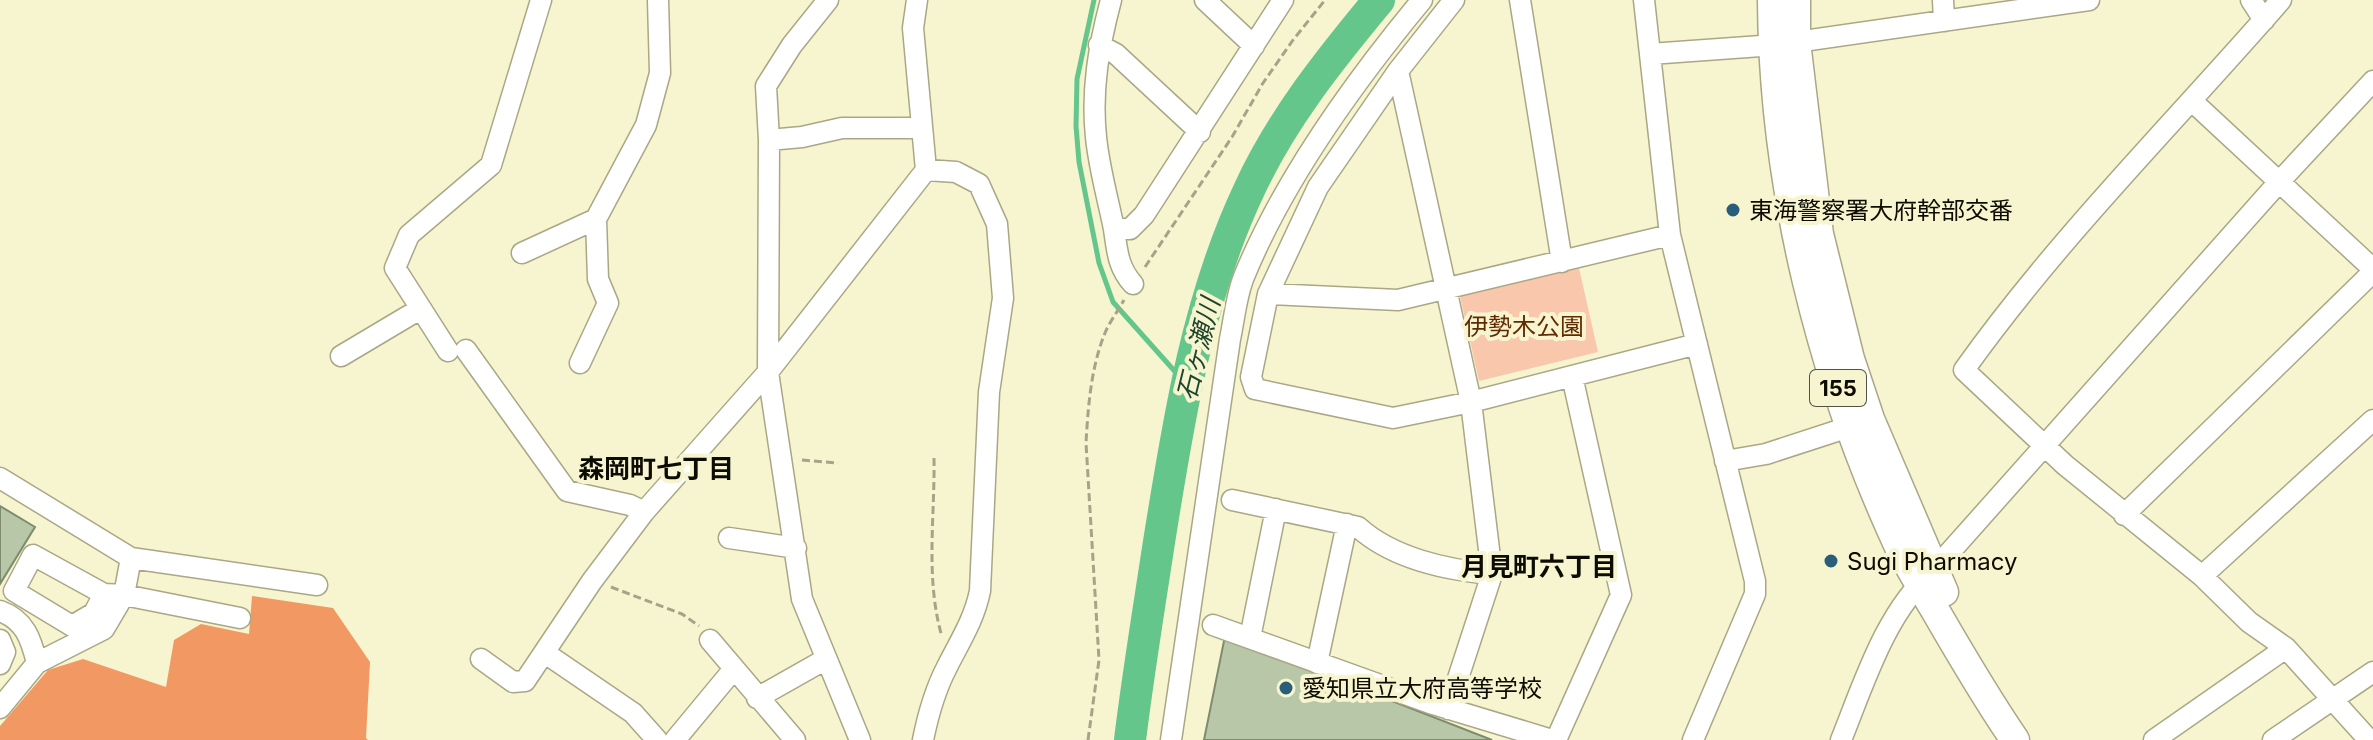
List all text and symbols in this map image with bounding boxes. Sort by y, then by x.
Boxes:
place label: 東海警察署大府幹部交番 [1749,196,2013,225]
marker: 東海警察署大府幹部交番 [1724,201,1742,219]
water label: 石ヶ瀬川 [1170,292,1226,403]
park label: 伊勢木公園 [1464,312,1584,341]
road number: 155 [1810,370,1866,406]
district label: 森岡町七丁目 [578,453,734,484]
place label: Sugi Pharmacy [1847,547,2018,576]
district label: 月見町六丁目 [1461,551,1617,582]
marker: Sugi Pharmacy [1822,552,1840,570]
place label: 愛知県立大府高等学校 [1302,674,1542,703]
marker: 愛知県立大府高等学校 [1277,679,1295,697]

